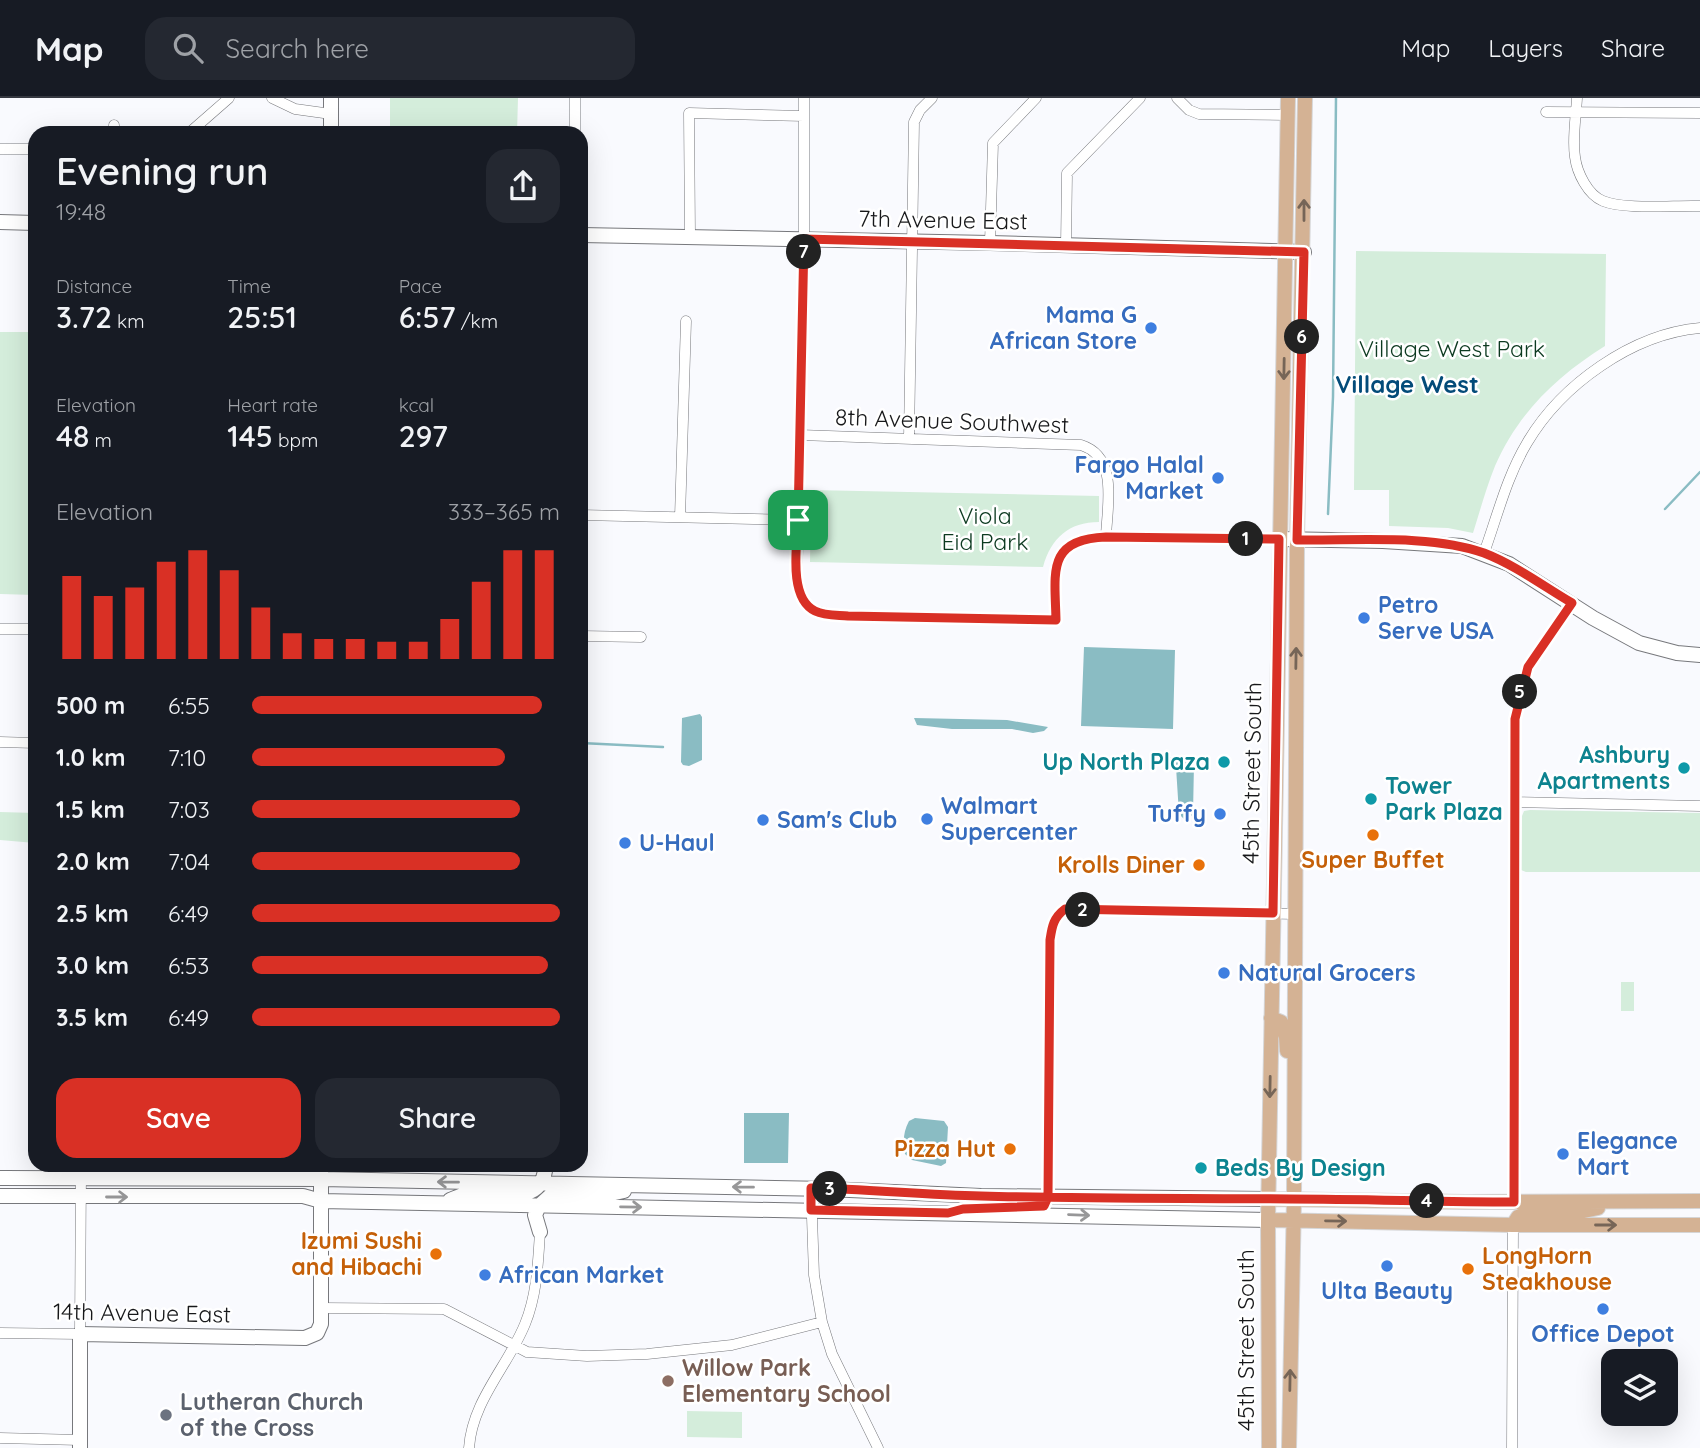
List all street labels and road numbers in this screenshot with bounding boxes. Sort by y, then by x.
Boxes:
street label: 7th Avenue East [858,204,1028,235]
street label: 8th Avenue Southwest [835,402,1070,439]
street label: 45th Street South [1235,682,1268,864]
street label: 45th Street South [1231,1249,1260,1431]
street label: 14th Avenue East [53,1296,231,1329]

